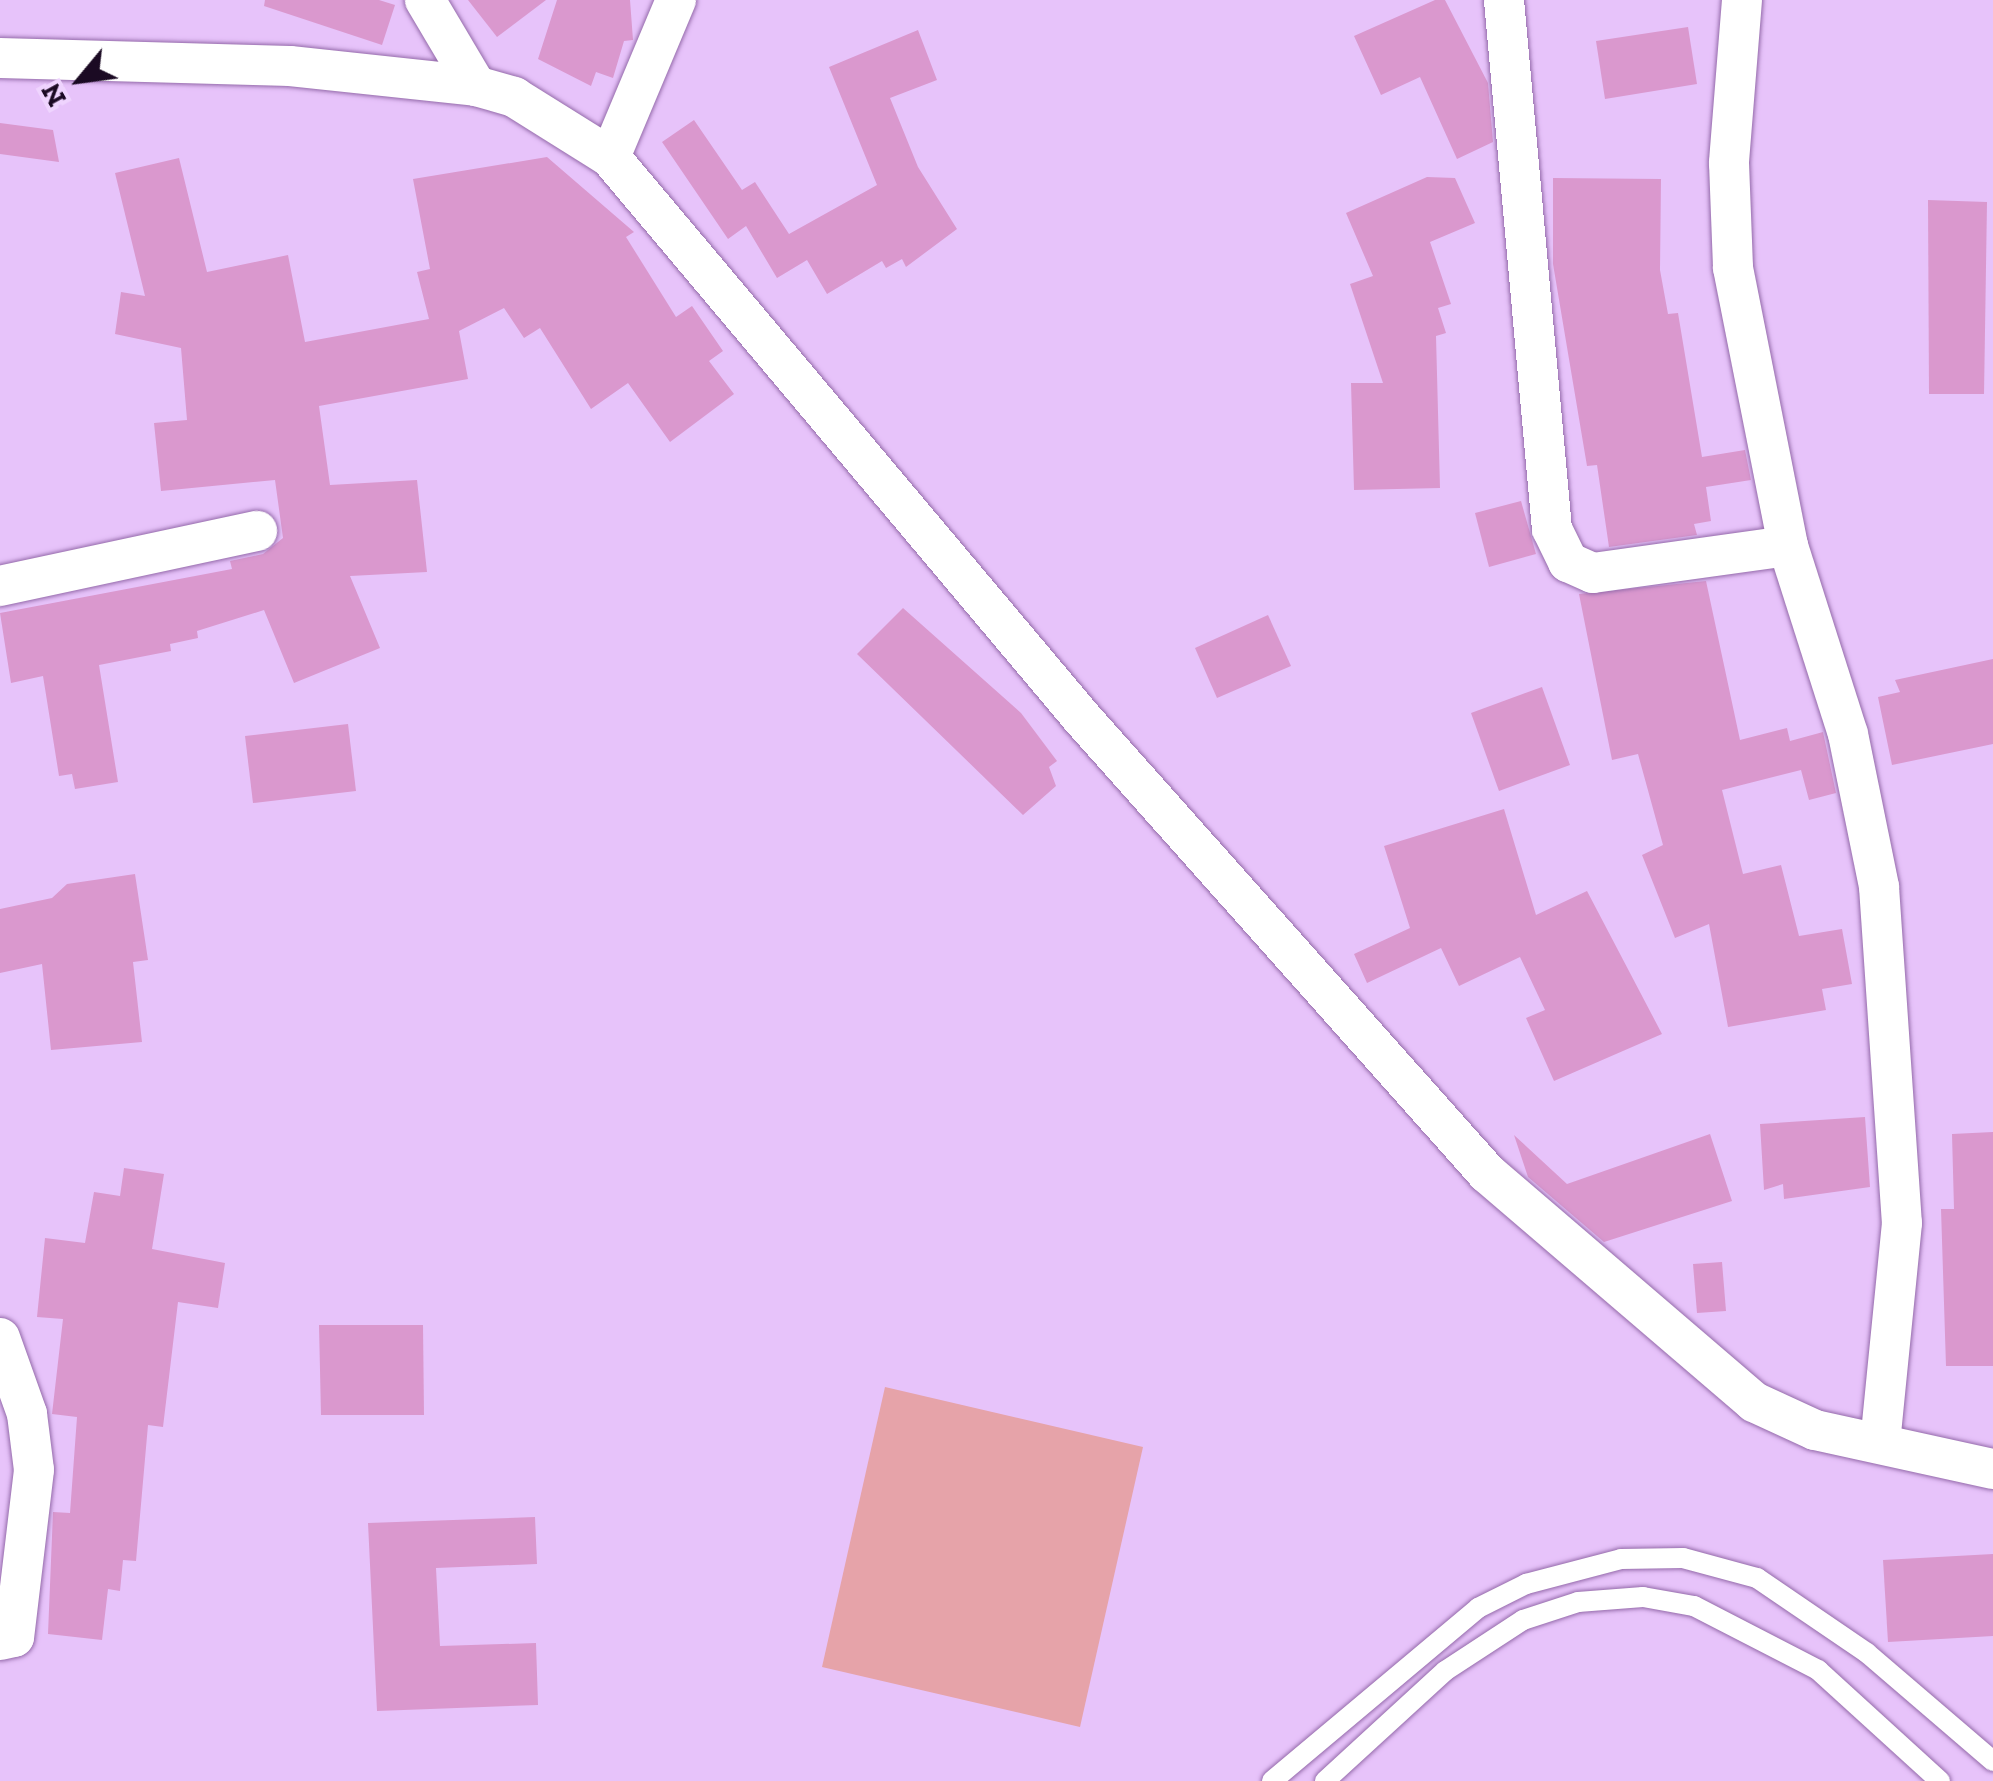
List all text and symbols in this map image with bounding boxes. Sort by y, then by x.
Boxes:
north arrow [30,30,130,130]
text: N [34,77,73,112]

